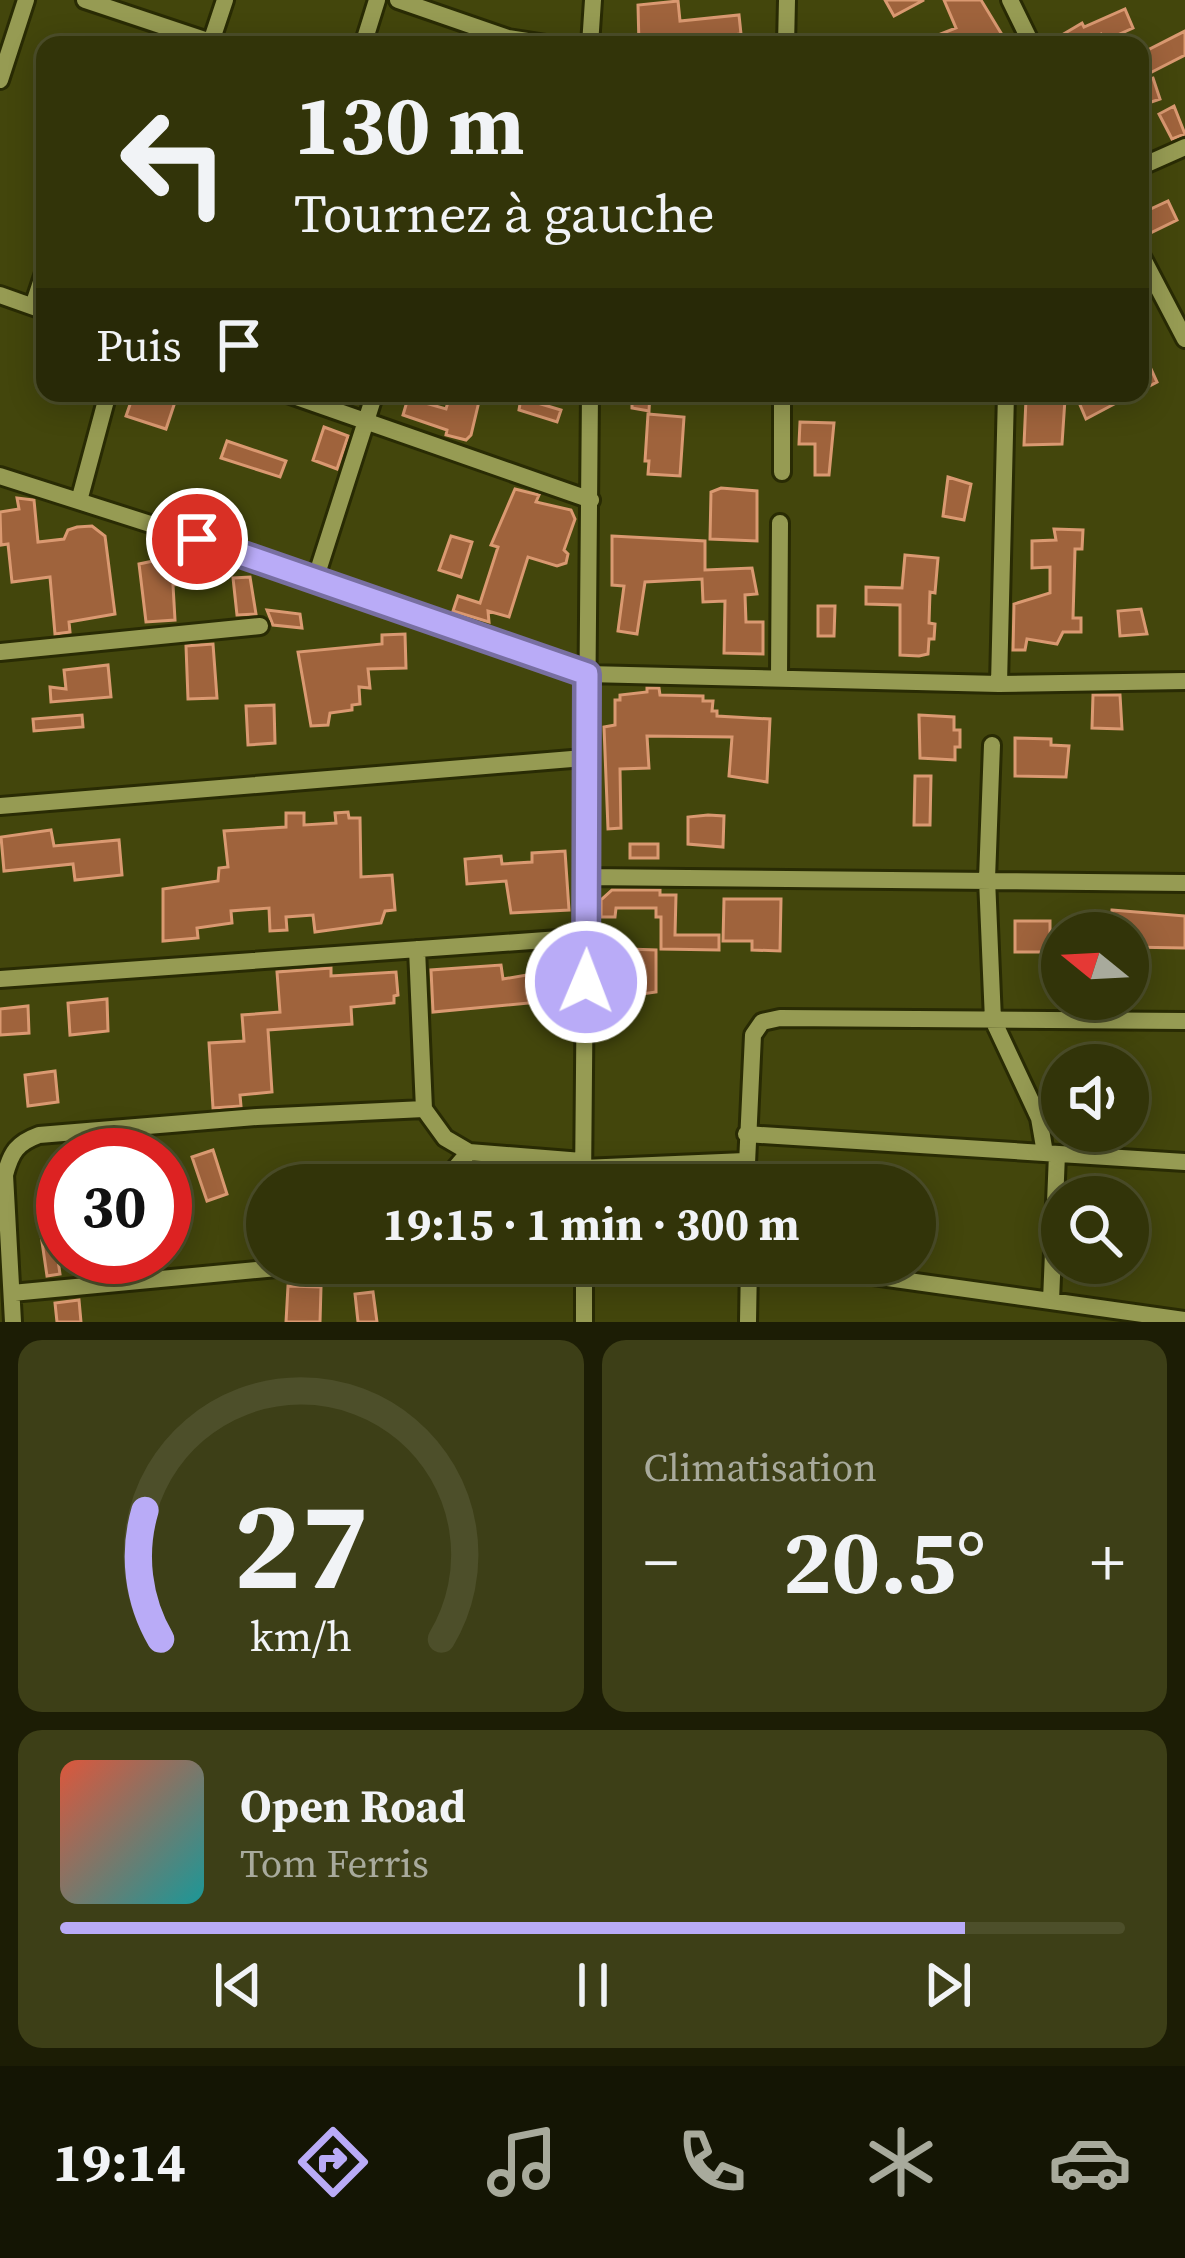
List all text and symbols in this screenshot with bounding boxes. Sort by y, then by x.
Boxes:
text: 130 m [294,67,525,182]
icon: left [96,84,252,240]
text: Tournez à gauche [294,176,715,250]
icon: arrive [206,312,272,378]
text: Puis [96,314,182,376]
pin [146,488,248,590]
icon: arrive [164,506,230,572]
north arrow [1041,912,1149,1020]
map controls [1041,912,1149,1284]
position arrow [523,919,649,1045]
button: sound [1041,1044,1149,1152]
speed limit sign: 30 [36,1128,192,1284]
button: search [1041,1176,1149,1284]
text: 19:15 · 1 min · 300 m [383,1193,799,1255]
text: Climatisation [644,1441,877,1494]
text: 27 [233,1459,368,1630]
text: 20.5° [783,1500,986,1623]
text: − [644,1517,678,1607]
text: + [1090,1517,1125,1607]
text: km/h [250,1607,352,1665]
text: Open Road [240,1775,466,1837]
text: Tom Ferris [240,1837,429,1890]
icon: previous [205,1952,271,2018]
icon: pause [560,1952,626,2018]
icon: next [915,1952,981,2018]
icon: directions [291,2120,375,2204]
icon: music [480,2120,564,2204]
icon: phone [670,2120,754,2204]
icon: climate [859,2120,943,2204]
icon: car [1048,2120,1132,2204]
text: 19:14 [53,2125,186,2199]

